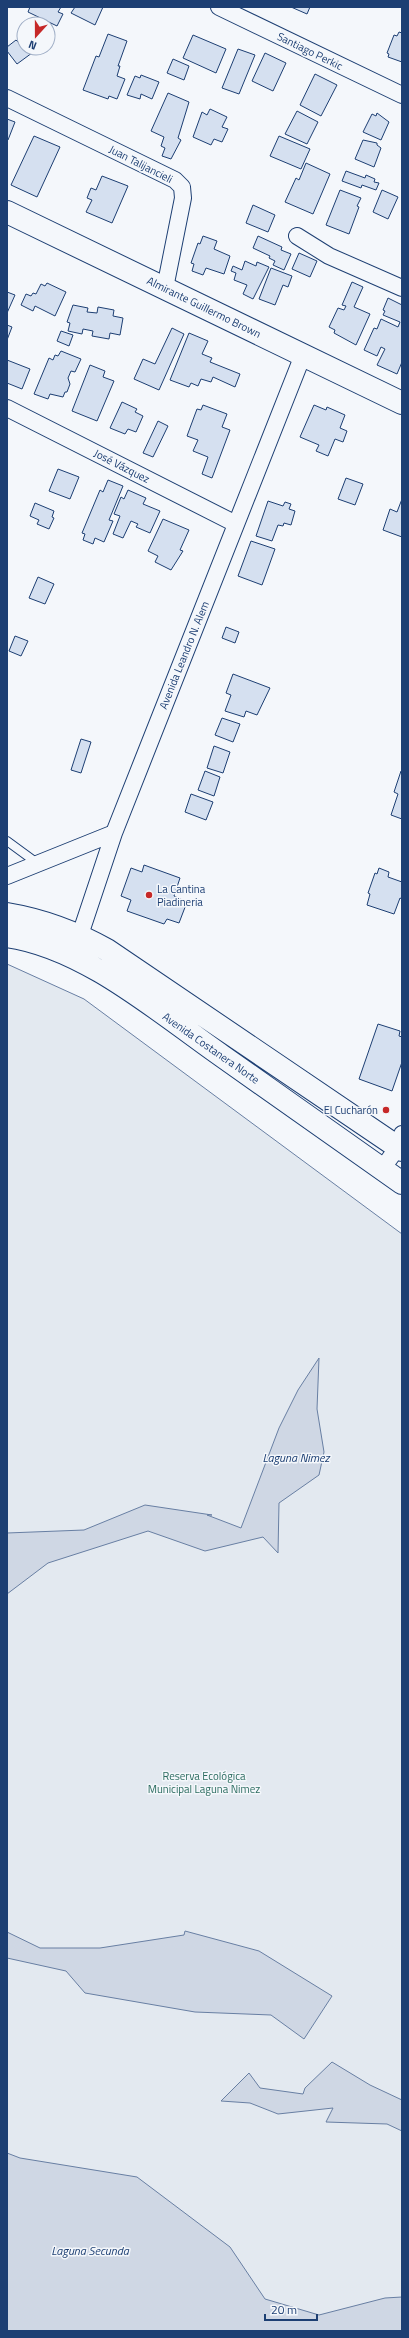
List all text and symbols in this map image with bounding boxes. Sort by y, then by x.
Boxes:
north arrow [16,16,56,56]
street label: Santiago Perkic [274,28,346,74]
text: N [26,37,39,54]
street label: Juan Talijancieli [106,141,176,187]
street label: Almirante Guillermo Brown [144,272,264,342]
street label: José Vázquez [91,445,153,487]
street label: Avenida Leandro N. Alem [155,599,213,711]
place label: La Cantina Piadineria [157,881,206,910]
marker: La Cantina Piadineria [144,890,154,900]
street label: Avenida Costanera Norte [159,1008,263,1088]
place label: El Cucharón [324,1102,378,1118]
marker: El Cucharón [381,1105,391,1115]
water label: Laguna Nimez [262,1448,331,1467]
park label: Reserva Ecológica Municipal Laguna Nimez [148,1768,260,1797]
water label: Laguna Secunda [51,2241,130,2260]
scale bar [265,2296,317,2322]
text: 20 m [271,2300,297,2319]

